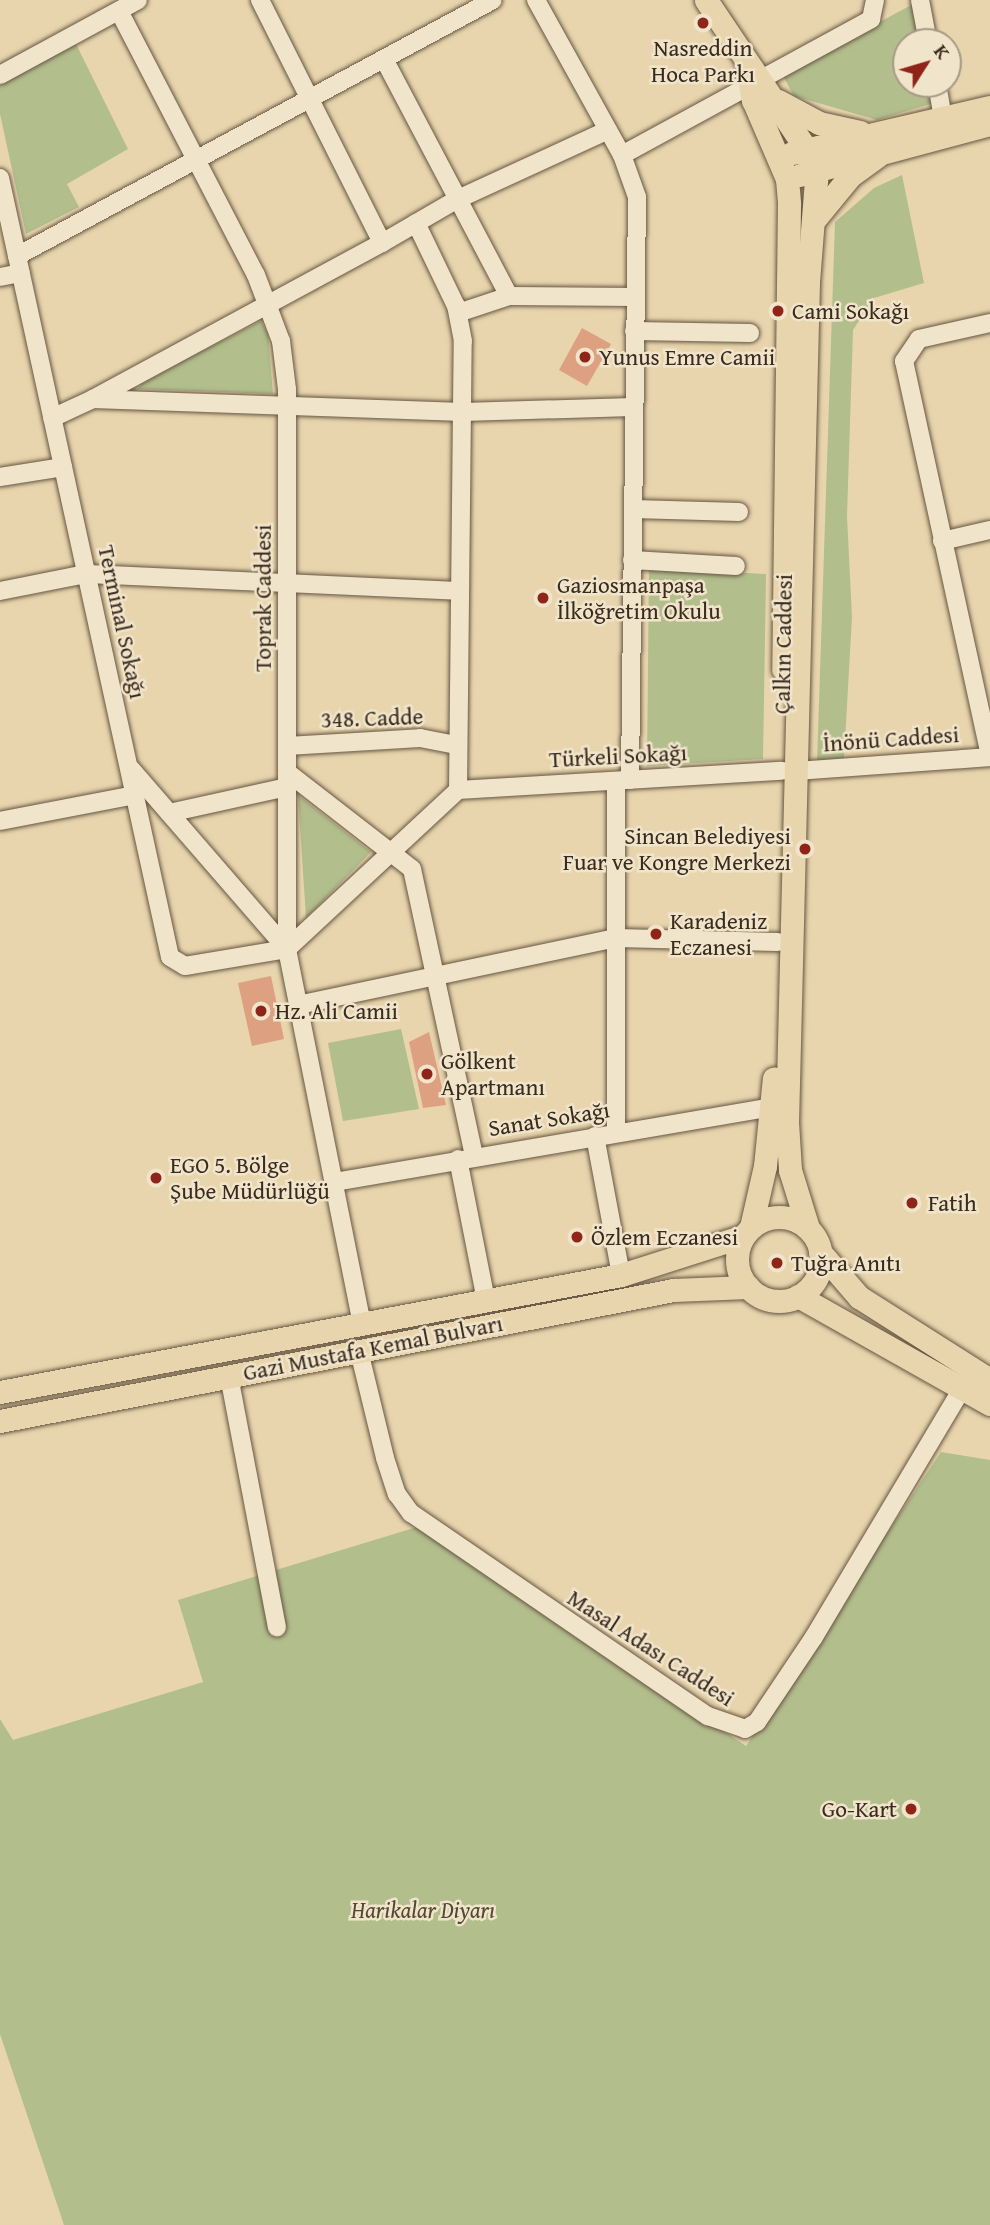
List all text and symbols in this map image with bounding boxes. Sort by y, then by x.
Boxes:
marker: Nasreddin Hoca Parkı [695,15,711,31]
north arrow [892,28,962,98]
place label: Nasreddin Hoca Parkı [651,34,755,88]
text: K [927,38,957,65]
place label: Cami Sokağı [792,297,909,325]
marker: Cami Sokağı [770,303,786,319]
place label: Yunus Emre Camii [599,343,775,371]
marker: Yunus Emre Camii [577,349,593,365]
street label: Toprak Caddesi [249,524,277,672]
street label: Terminal Sokağı [92,543,152,701]
place label: Gaziosmanpaşa İlköğretim Okulu [557,571,721,625]
street label: Çalkın Caddesi [768,574,798,714]
marker: Gaziosmanpaşa İlköğretim Okulu [535,590,551,606]
street label: 348. Cadde [320,702,424,734]
street label: İnönü Caddesi [822,720,960,758]
street label: Türkeli Sokağı [548,739,688,773]
place label: Sincan Belediyesi Fuar ve Kongre Merkezi [563,822,791,876]
marker: Sincan Belediyesi Fuar ve Kongre Merkezi [797,841,813,857]
place label: Karadeniz Eczanesi [670,907,767,961]
marker: Karadeniz Eczanesi [648,926,664,942]
place label: Hz. Ali Camii [275,997,398,1025]
marker: Hz. Ali Camii [253,1003,269,1019]
place label: Gölkent Apartmanı [441,1047,545,1101]
marker: Gölkent Apartmanı [419,1066,435,1082]
street label: Sanat Sokağı [486,1096,612,1142]
place label: EGO 5. Bölge Şube Müdürlüğü [170,1151,330,1205]
marker: EGO 5. Bölge Şube Müdürlüğü [148,1170,164,1186]
place label: Fatih [928,1189,977,1217]
marker: Fatih [902,1193,922,1213]
place label: Özlem Eczanesi [591,1223,738,1251]
marker: Özlem Eczanesi [569,1229,585,1245]
place label: Tuğra Anıtı [791,1249,901,1277]
marker: Tuğra Anıtı [769,1255,785,1271]
street label: Gazi Mustafa Kemal Bulvarı [241,1309,505,1387]
street label: Masal Adası Caddesi [562,1584,740,1712]
place label: Go-Kart [822,1795,897,1823]
marker: Go-Kart [903,1801,919,1817]
park label: Harikalar Diyarı [351,1896,495,1924]

